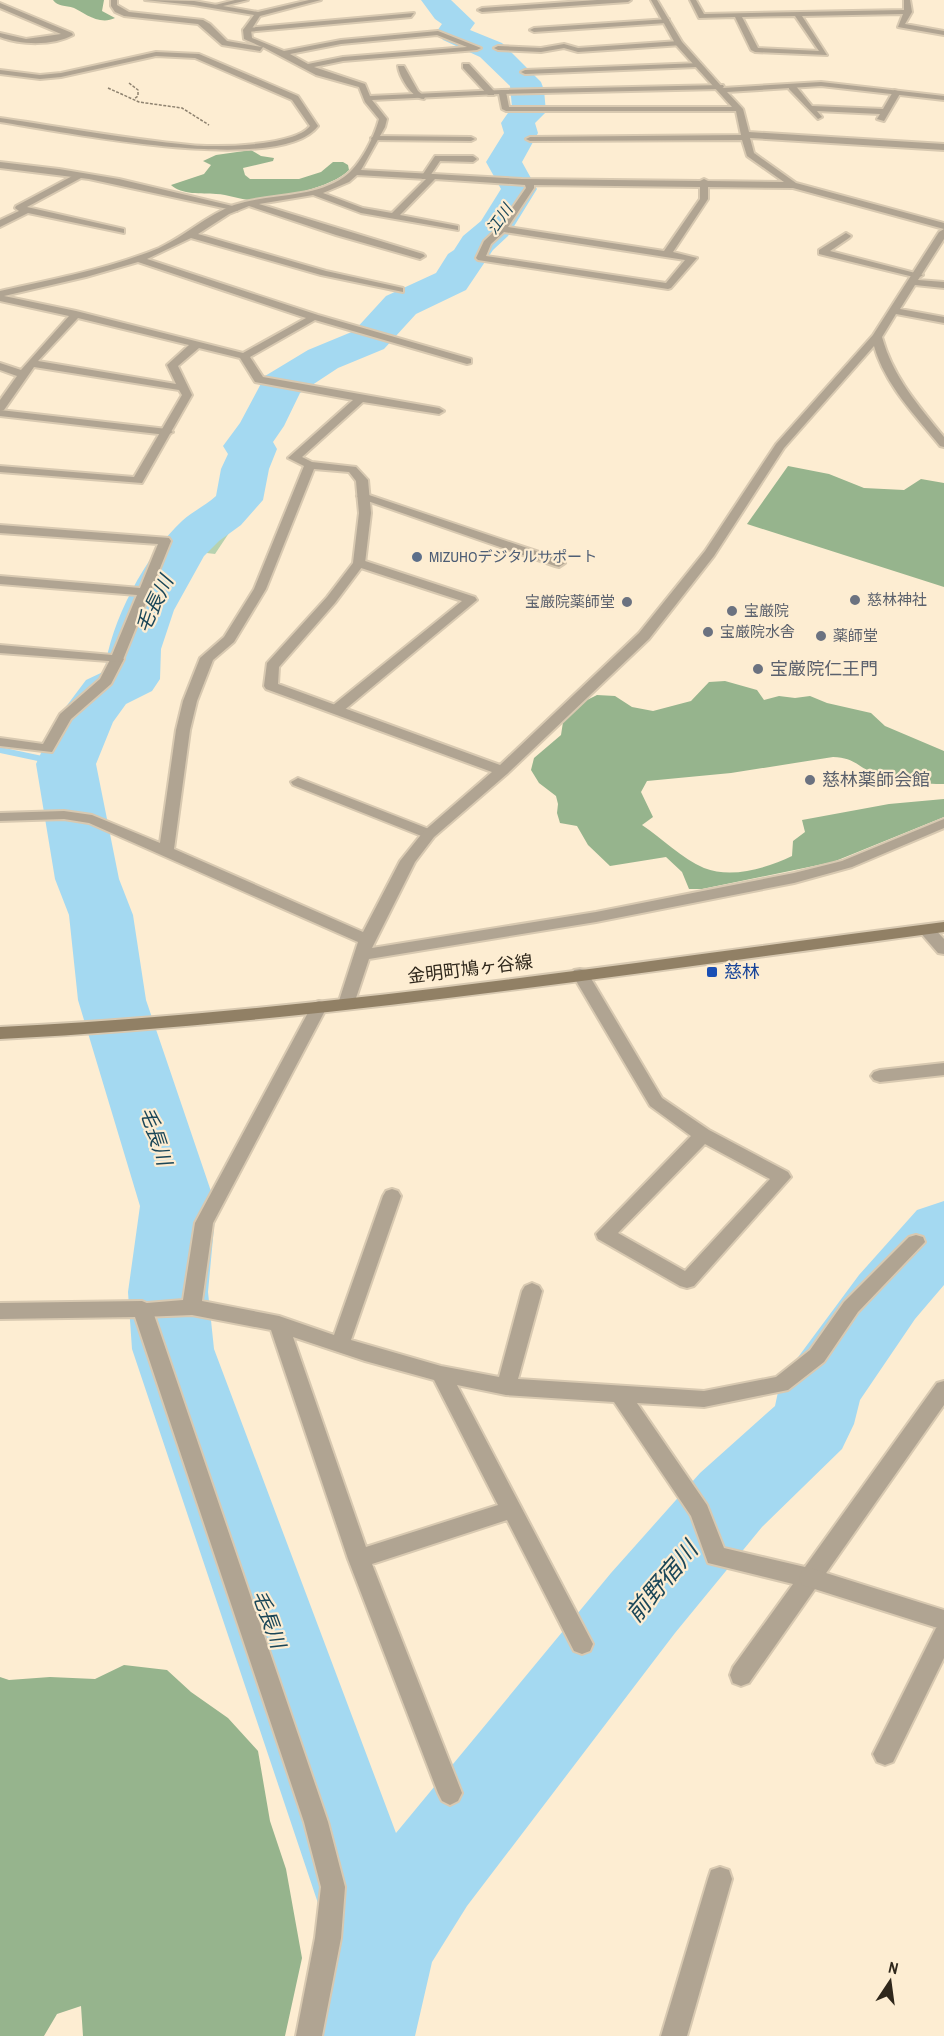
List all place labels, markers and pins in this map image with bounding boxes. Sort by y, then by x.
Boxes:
place label: MIZUHOデジタルサポート [429,546,597,567]
marker: MIZUHOデジタルサポート [410,550,424,564]
place label: 慈林神社 [867,589,927,610]
place label: 宝厳院薬師堂 [525,591,615,612]
marker: 慈林神社 [848,593,862,607]
marker: 宝厳院薬師堂 [620,595,634,609]
place label: 宝厳院 [744,600,789,621]
marker: 宝厳院 [725,604,739,618]
place label: 宝厳院水舎 [720,621,795,642]
marker: 宝厳院水舎 [701,625,715,639]
place label: 薬師堂 [833,625,878,646]
marker: 薬師堂 [814,629,828,643]
place label: 宝厳院仁王門 [770,656,878,681]
marker: 宝厳院仁王門 [751,662,765,676]
place label: 慈林薬師会館 [822,767,930,792]
marker: 慈林薬師会館 [803,773,817,787]
place label: 慈林 [724,959,760,984]
marker: 慈林 [705,965,719,979]

